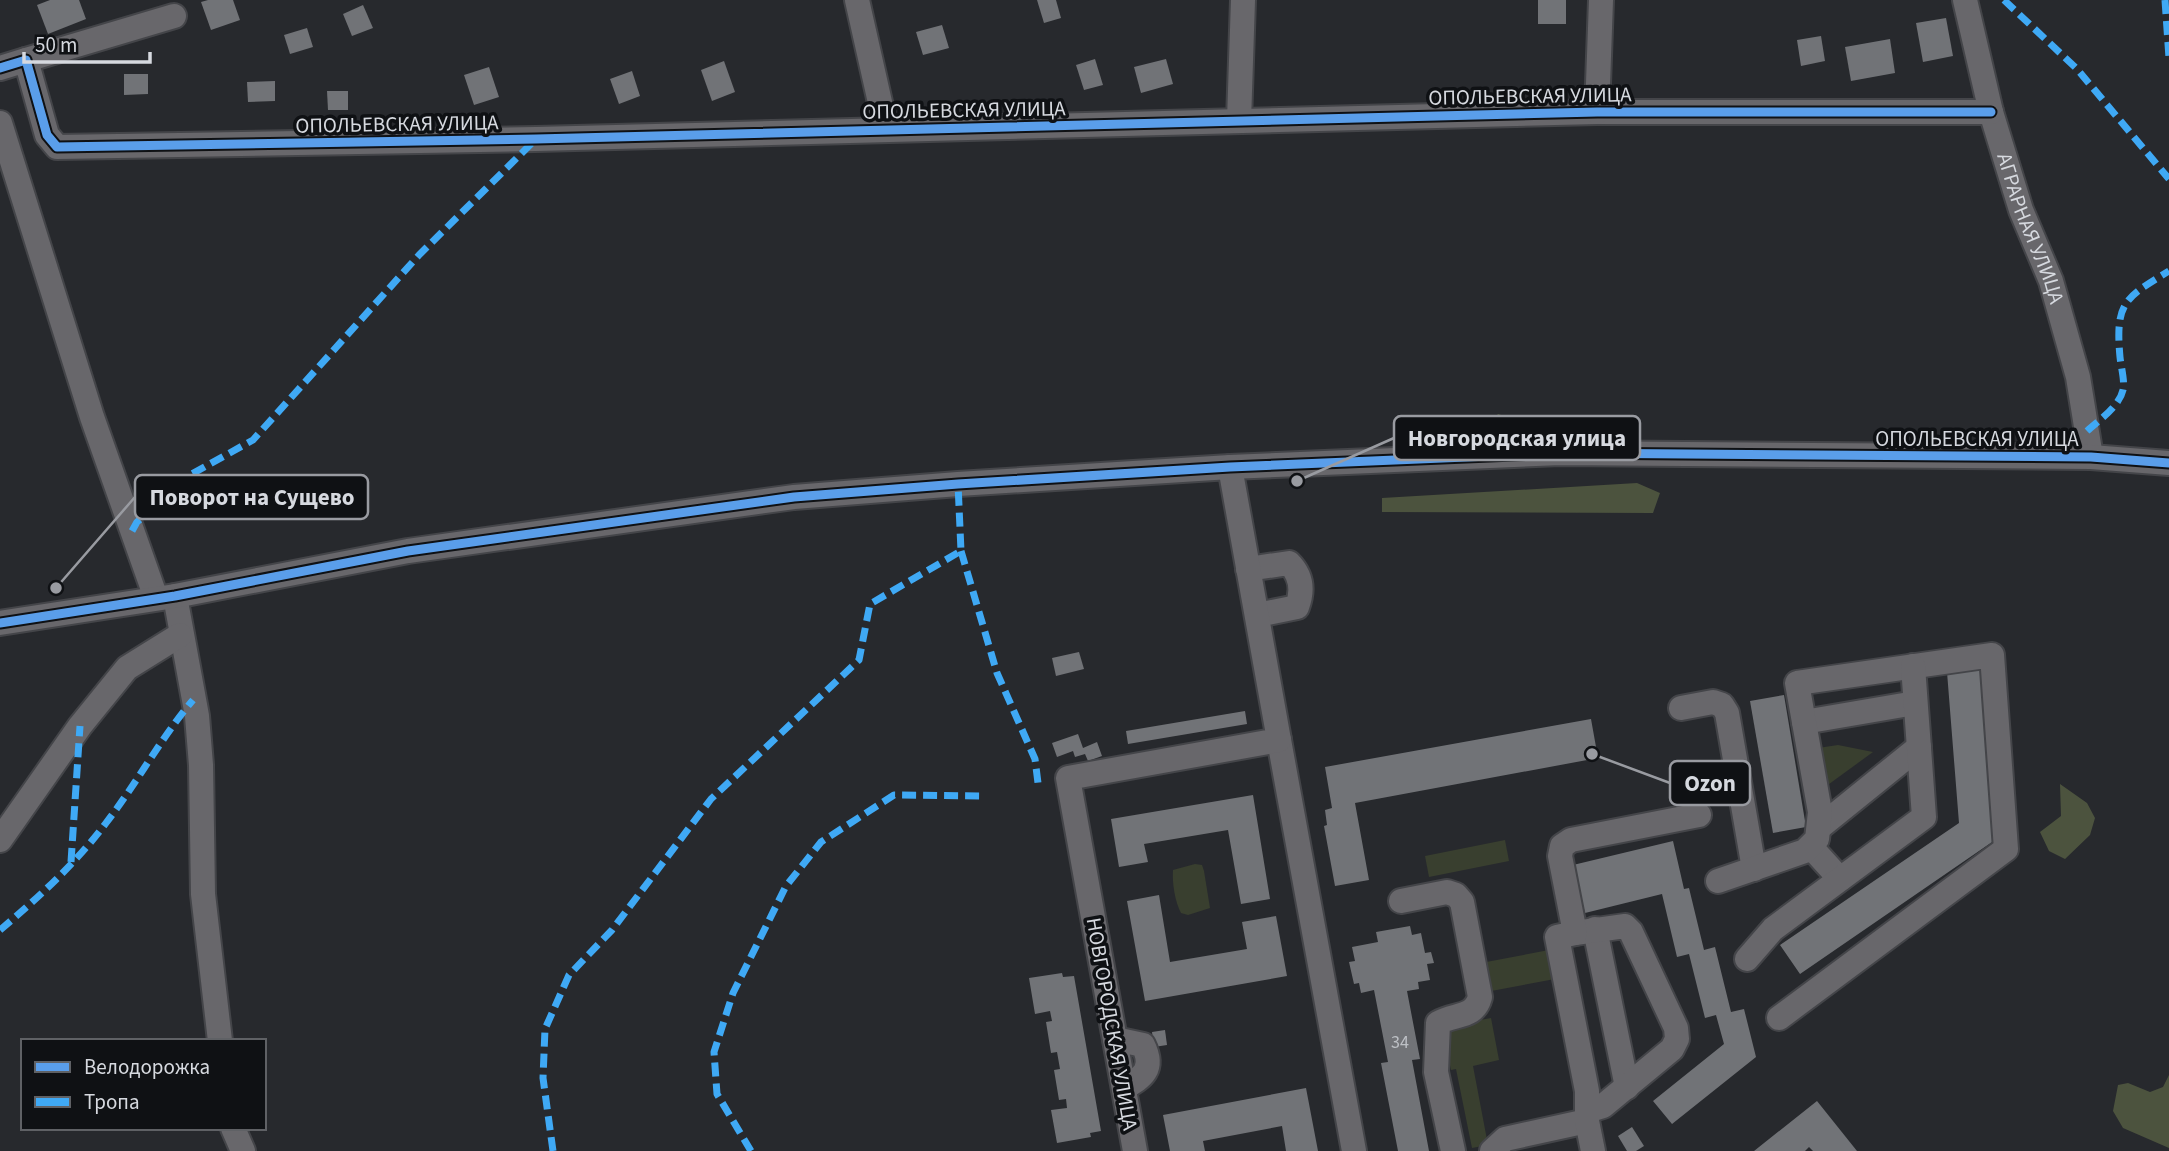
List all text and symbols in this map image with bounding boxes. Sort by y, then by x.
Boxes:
scale bar [24,21,150,65]
text: 50 m [35,30,77,60]
street label: ОПОЛЬЕВСКАЯ УЛИЦА [1428,79,1632,113]
street label: ОПОЛЬЕВСКАЯ УЛИЦА [862,93,1066,127]
street label: ОПОЛЬЕВСКАЯ УЛИЦА [295,107,499,141]
street label: АГРАРНАЯ УЛИЦА [1989,149,2072,308]
callout: Новгородская улица [1394,416,1640,460]
text: Новгородская улица [1408,422,1626,455]
street label: ОПОЛЬЕВСКАЯ УЛИЦА [1875,424,2079,454]
callout: Поворот на Сущево [135,475,368,519]
text: Поворот на Сущево [149,481,355,514]
callout: Ozon [1670,761,1750,805]
text: Ozon [1684,767,1736,800]
street label: НОВГОРОДСКАЯ УЛИЦА [1079,915,1146,1133]
house number: 34 [1391,1030,1409,1055]
legend [21,1039,266,1130]
text: Велодорожка [84,1052,210,1082]
text: Тропа [84,1087,140,1117]

